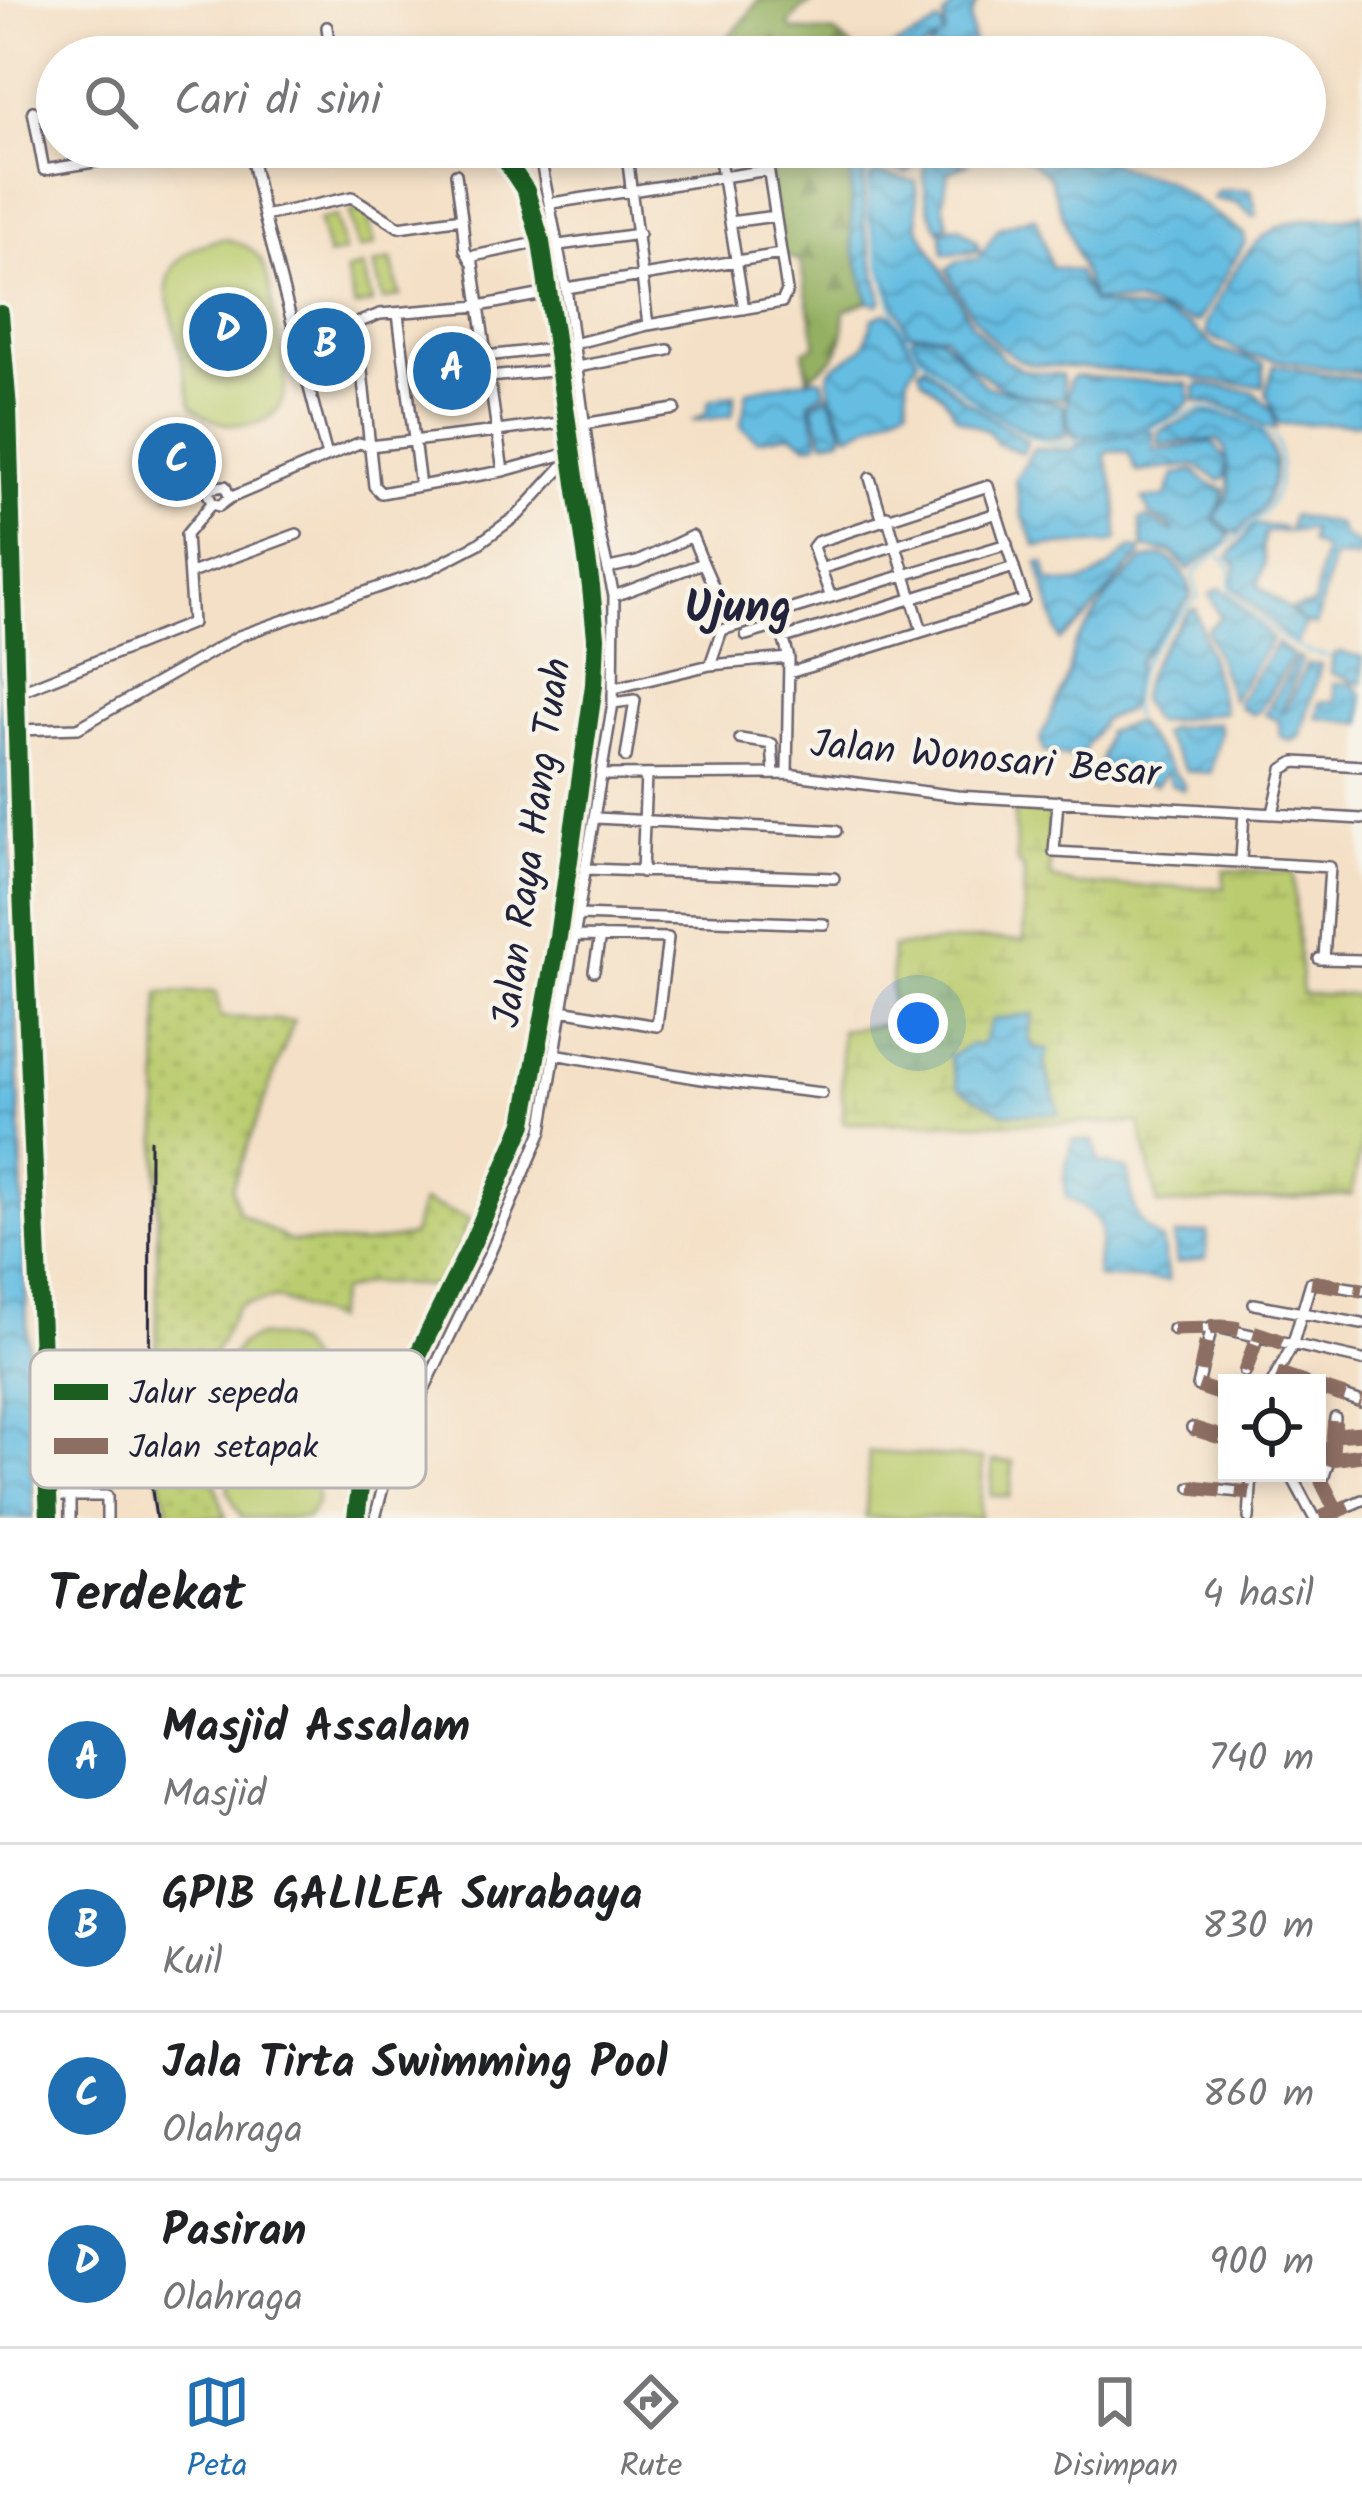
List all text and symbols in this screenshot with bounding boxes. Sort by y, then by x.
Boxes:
search box [36,36,1326,168]
text: Cari di sini [174,66,382,138]
icon: search [78,69,144,135]
pin: D [189,287,267,377]
pin: B [287,302,365,392]
pin: A [413,326,491,416]
pin: C [138,417,216,507]
district label: Ujung [685,574,791,646]
street label: Jalan Raya Hang Tuah [477,654,591,1032]
street label: Jalan Wonosari Besar [808,715,1164,807]
your location [888,993,948,1053]
legend [30,1350,426,1488]
text: Jalur sepeda [129,1369,300,1422]
map controls [1218,1374,1326,1482]
button: locate [1218,1374,1326,1482]
text: Jalan setapak [129,1423,319,1476]
text: Terdekat [48,1556,246,1637]
text: 4 hasil [1202,1565,1314,1627]
text: Masjid Assalam [162,1693,470,1765]
text: A [75,1729,99,1791]
text: 740 m [1208,1729,1314,1791]
text: Masjid [162,1765,266,1827]
text: GPIB GALILEA Surabaya [162,1861,642,1933]
text: B [75,1897,99,1959]
text: 830 m [1202,1897,1314,1959]
text: Kuil [162,1933,223,1995]
text: Jala Tirta Swimming Pool [162,2029,668,2101]
text: C [75,2065,99,2127]
text: 860 m [1203,2065,1314,2127]
text: Olahraga [162,2101,303,2163]
text: Pasiran [162,2197,307,2269]
text: D [74,2233,100,2295]
text: 900 m [1209,2233,1314,2295]
text: Olahraga [162,2269,303,2331]
tab: Peta [184,2369,250,2494]
tab: Rute [618,2369,684,2494]
tab: Disimpan [1052,2369,1178,2494]

